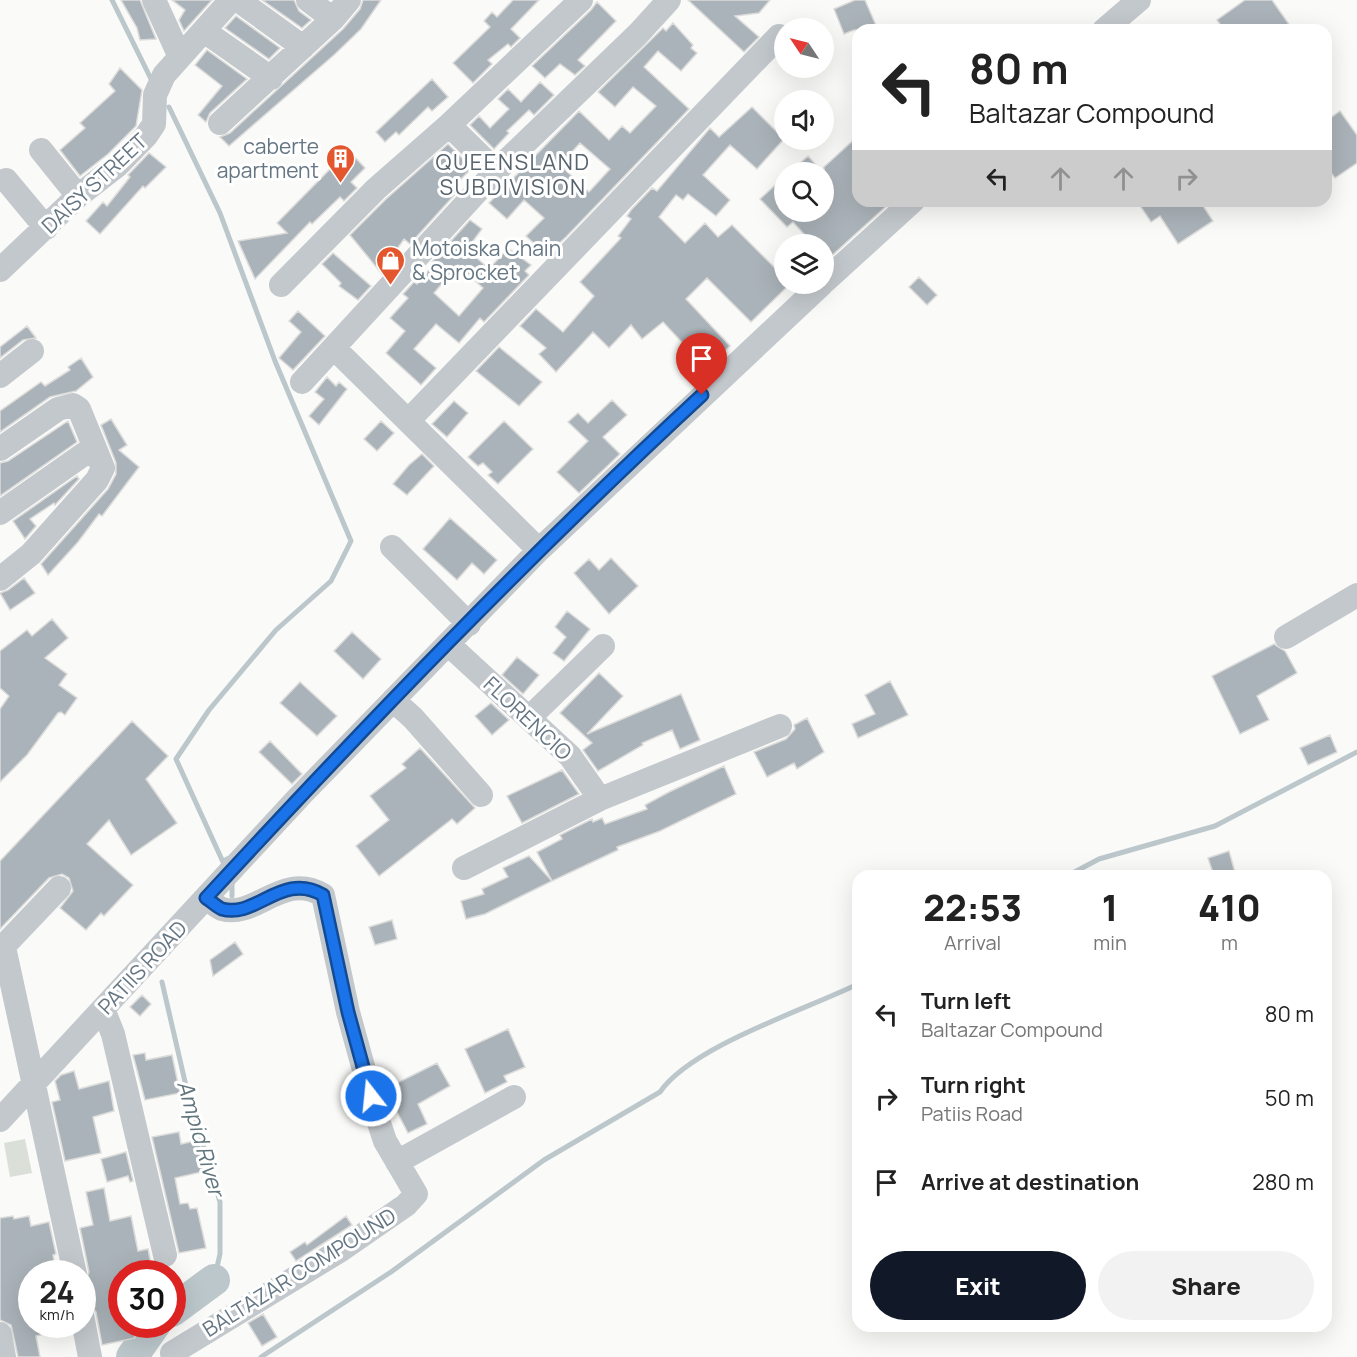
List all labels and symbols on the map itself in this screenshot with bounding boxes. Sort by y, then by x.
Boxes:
north arrow [774,18,834,78]
street label: DAISY STREET [35,127,153,239]
place label: caberte apartment [217,132,319,184]
building icon: caberte apartment [324,142,356,184]
district label: QUEENSLAND SUBDIVISION [435,147,591,202]
place label: Motoiska Chain & Sprocket [412,234,561,286]
shop icon: Motoiska Chain & Sprocket [375,244,407,286]
pin [676,333,727,395]
street label: FLORENCIO [478,670,578,766]
street label: PATIIS ROAD [91,914,193,1020]
position arrow [339,1064,403,1128]
water label: Ampid River [170,1077,233,1202]
street label: BALTAZAR COMPOUND [197,1201,401,1343]
speed limit sign: 30 [108,1260,186,1338]

